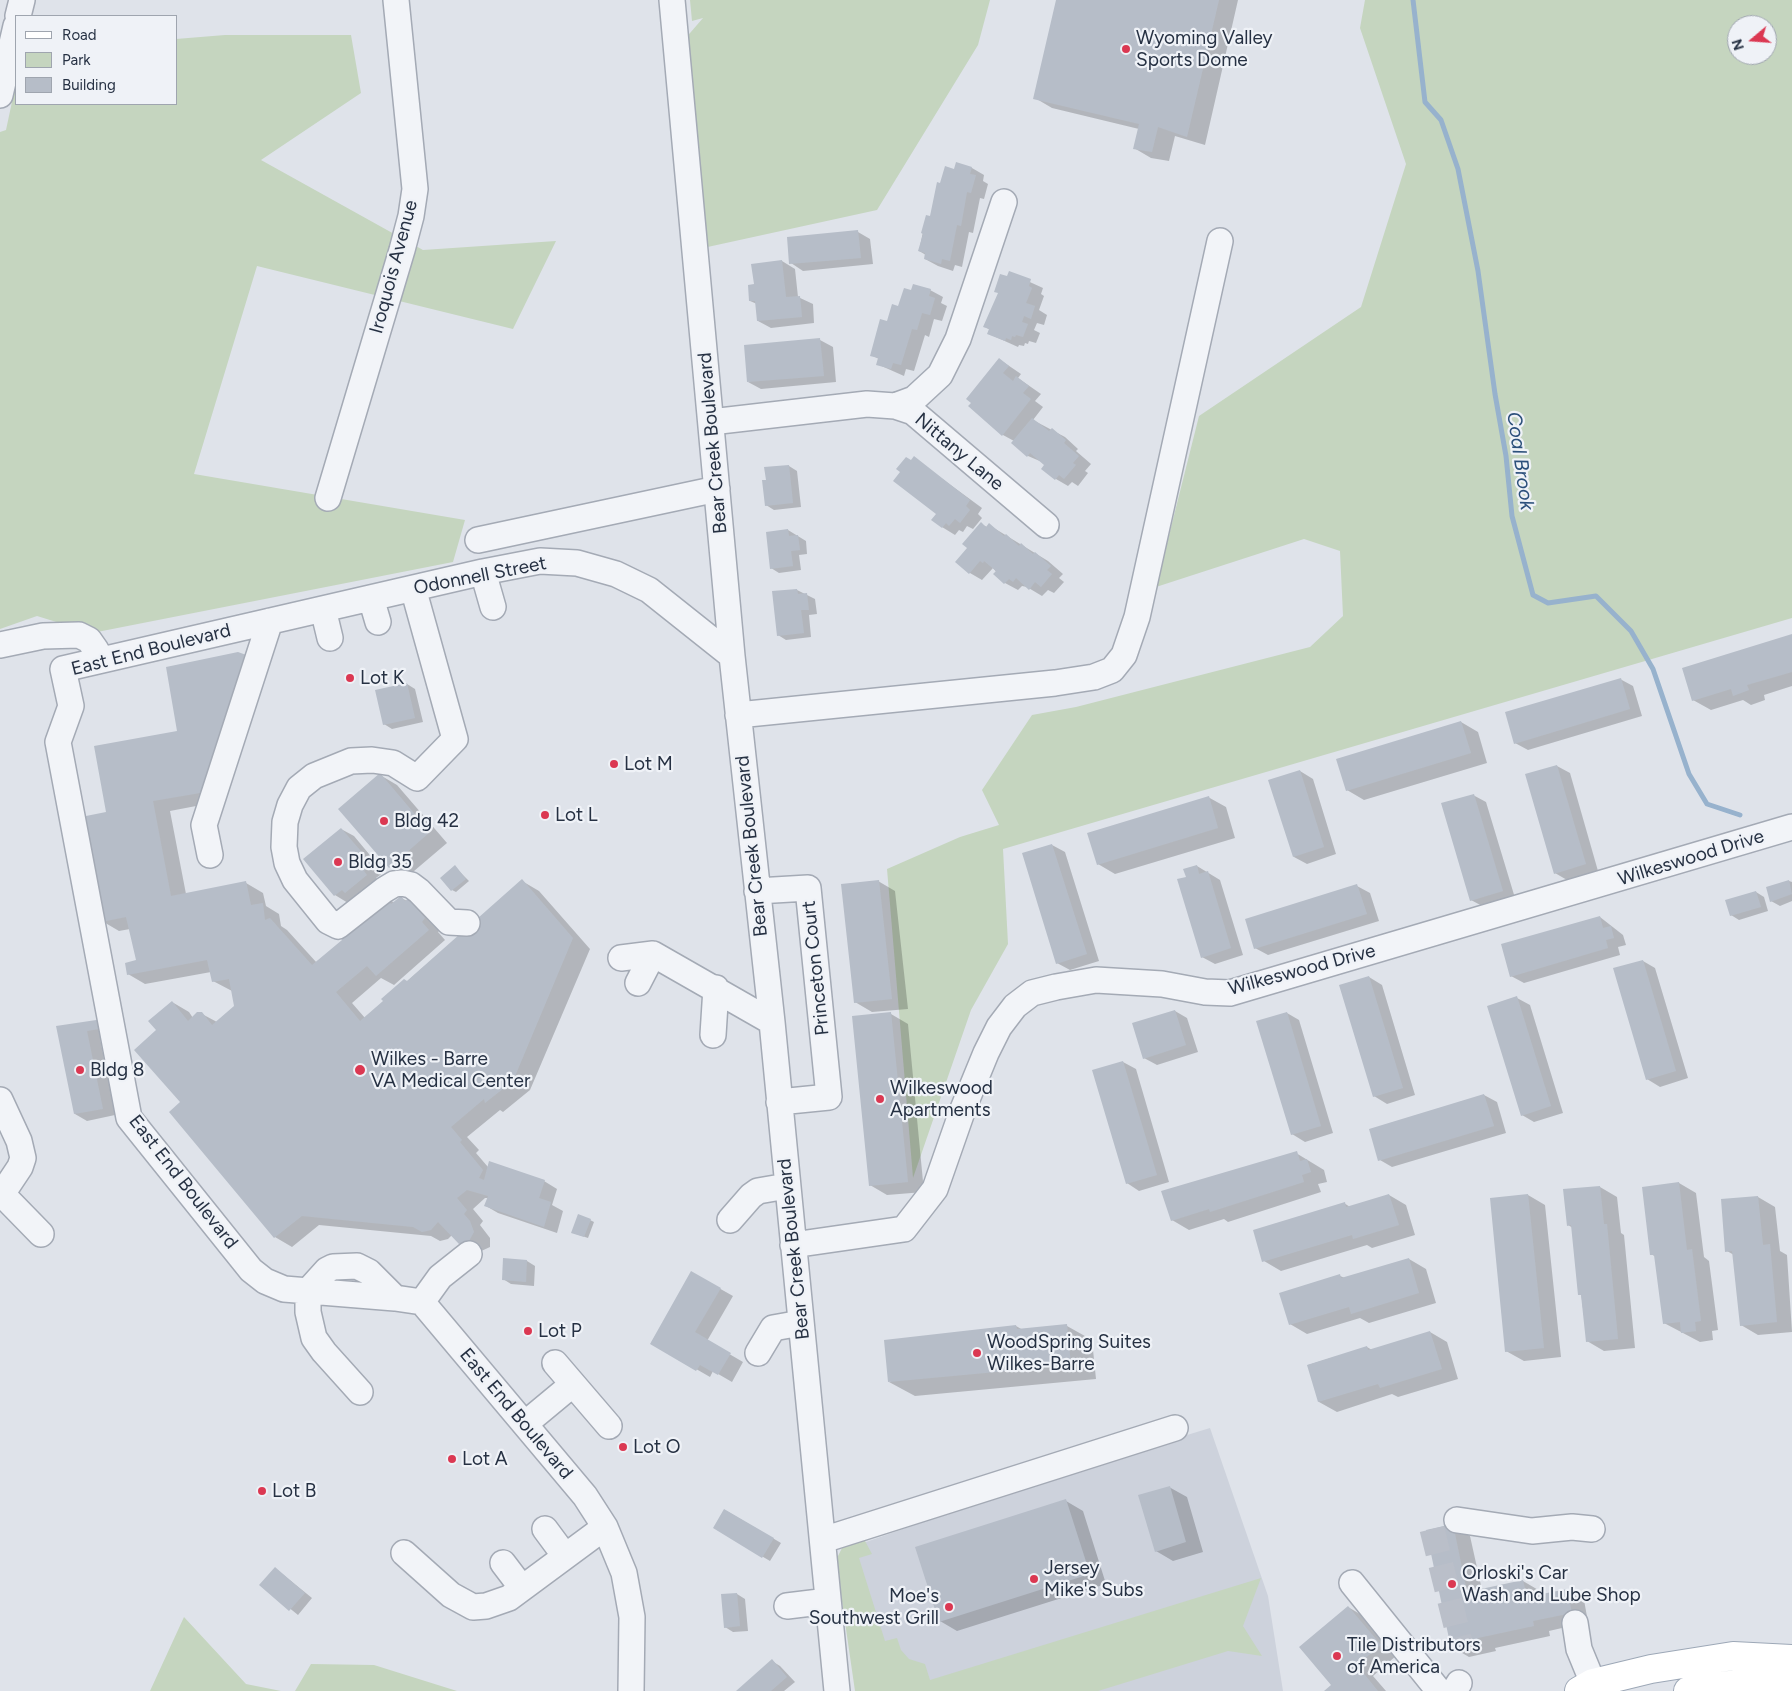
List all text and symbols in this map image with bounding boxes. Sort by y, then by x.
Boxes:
legend [15,15,178,105]
north arrow [1727,15,1777,65]
text: Road [62,26,97,44]
place label: Wyoming Valley Sports Dome [1136,27,1273,71]
text: N [1728,37,1748,52]
marker: Wyoming Valley Sports Dome [1120,43,1132,55]
text: Park [62,51,91,69]
text: Building [62,76,116,94]
street label: Iroquois Avenue [365,198,423,336]
street label: Bear Creek Boulevard [694,351,732,535]
street label: Nittany Lane [910,408,1008,496]
water label: Coal Brook [1501,410,1539,512]
street label: Odonnell Street [412,552,548,600]
street label: East End Boulevard [69,619,233,681]
place label: Lot K [360,667,404,689]
marker: Lot K [344,672,356,684]
place label: Lot M [624,753,673,775]
street label: Bear Creek Boulevard [731,754,773,938]
marker: Lot M [608,758,620,770]
place label: Lot L [555,804,598,826]
marker: Lot L [539,809,551,821]
place label: Bldg 42 [394,810,459,832]
marker: Bldg 42 [378,815,390,827]
street label: Wilkeswood Drive [1615,825,1767,891]
place label: Bldg 35 [348,851,412,873]
marker: Bldg 35 [332,856,344,868]
street label: Princeton Court [798,899,834,1037]
street label: Wilkeswood Drive [1226,939,1378,1001]
place label: Wilkes - Barre VA Medical Center [371,1048,530,1092]
place label: Bldg 8 [90,1059,144,1081]
marker: Wilkes - Barre VA Medical Center [353,1063,367,1077]
marker: Bldg 8 [74,1064,86,1076]
place label: Wilkeswood Apartments [890,1077,993,1121]
marker: Wilkeswood Apartments [874,1093,886,1105]
street label: East End Boulevard [124,1110,242,1254]
street label: Bear Creek Boulevard [773,1157,815,1341]
place label: Lot P [538,1320,582,1342]
marker: Lot P [522,1325,534,1337]
place label: WoodSpring Suites Wilkes-Barre [987,1331,1151,1375]
street label: East End Boulevard [455,1344,577,1484]
marker: WoodSpring Suites Wilkes-Barre [971,1347,983,1359]
place label: Lot O [633,1436,681,1458]
marker: Lot O [617,1441,629,1453]
place label: Lot A [462,1448,508,1470]
marker: Lot A [446,1453,458,1465]
place label: Lot B [272,1480,316,1502]
marker: Lot B [256,1485,268,1497]
place label: Jersey Mike's Subs [1044,1557,1143,1601]
place label: Orloski's Car Wash and Lube Shop [1462,1562,1641,1606]
marker: Jersey Mike's Subs [1028,1573,1040,1585]
marker: Orloski's Car Wash and Lube Shop [1446,1578,1458,1590]
place label: Moe's Southwest Grill [809,1585,939,1629]
marker: Moe's Southwest Grill [943,1601,955,1613]
place label: Tile Distributors of America [1347,1634,1481,1678]
marker: Tile Distributors of America [1331,1650,1343,1662]

